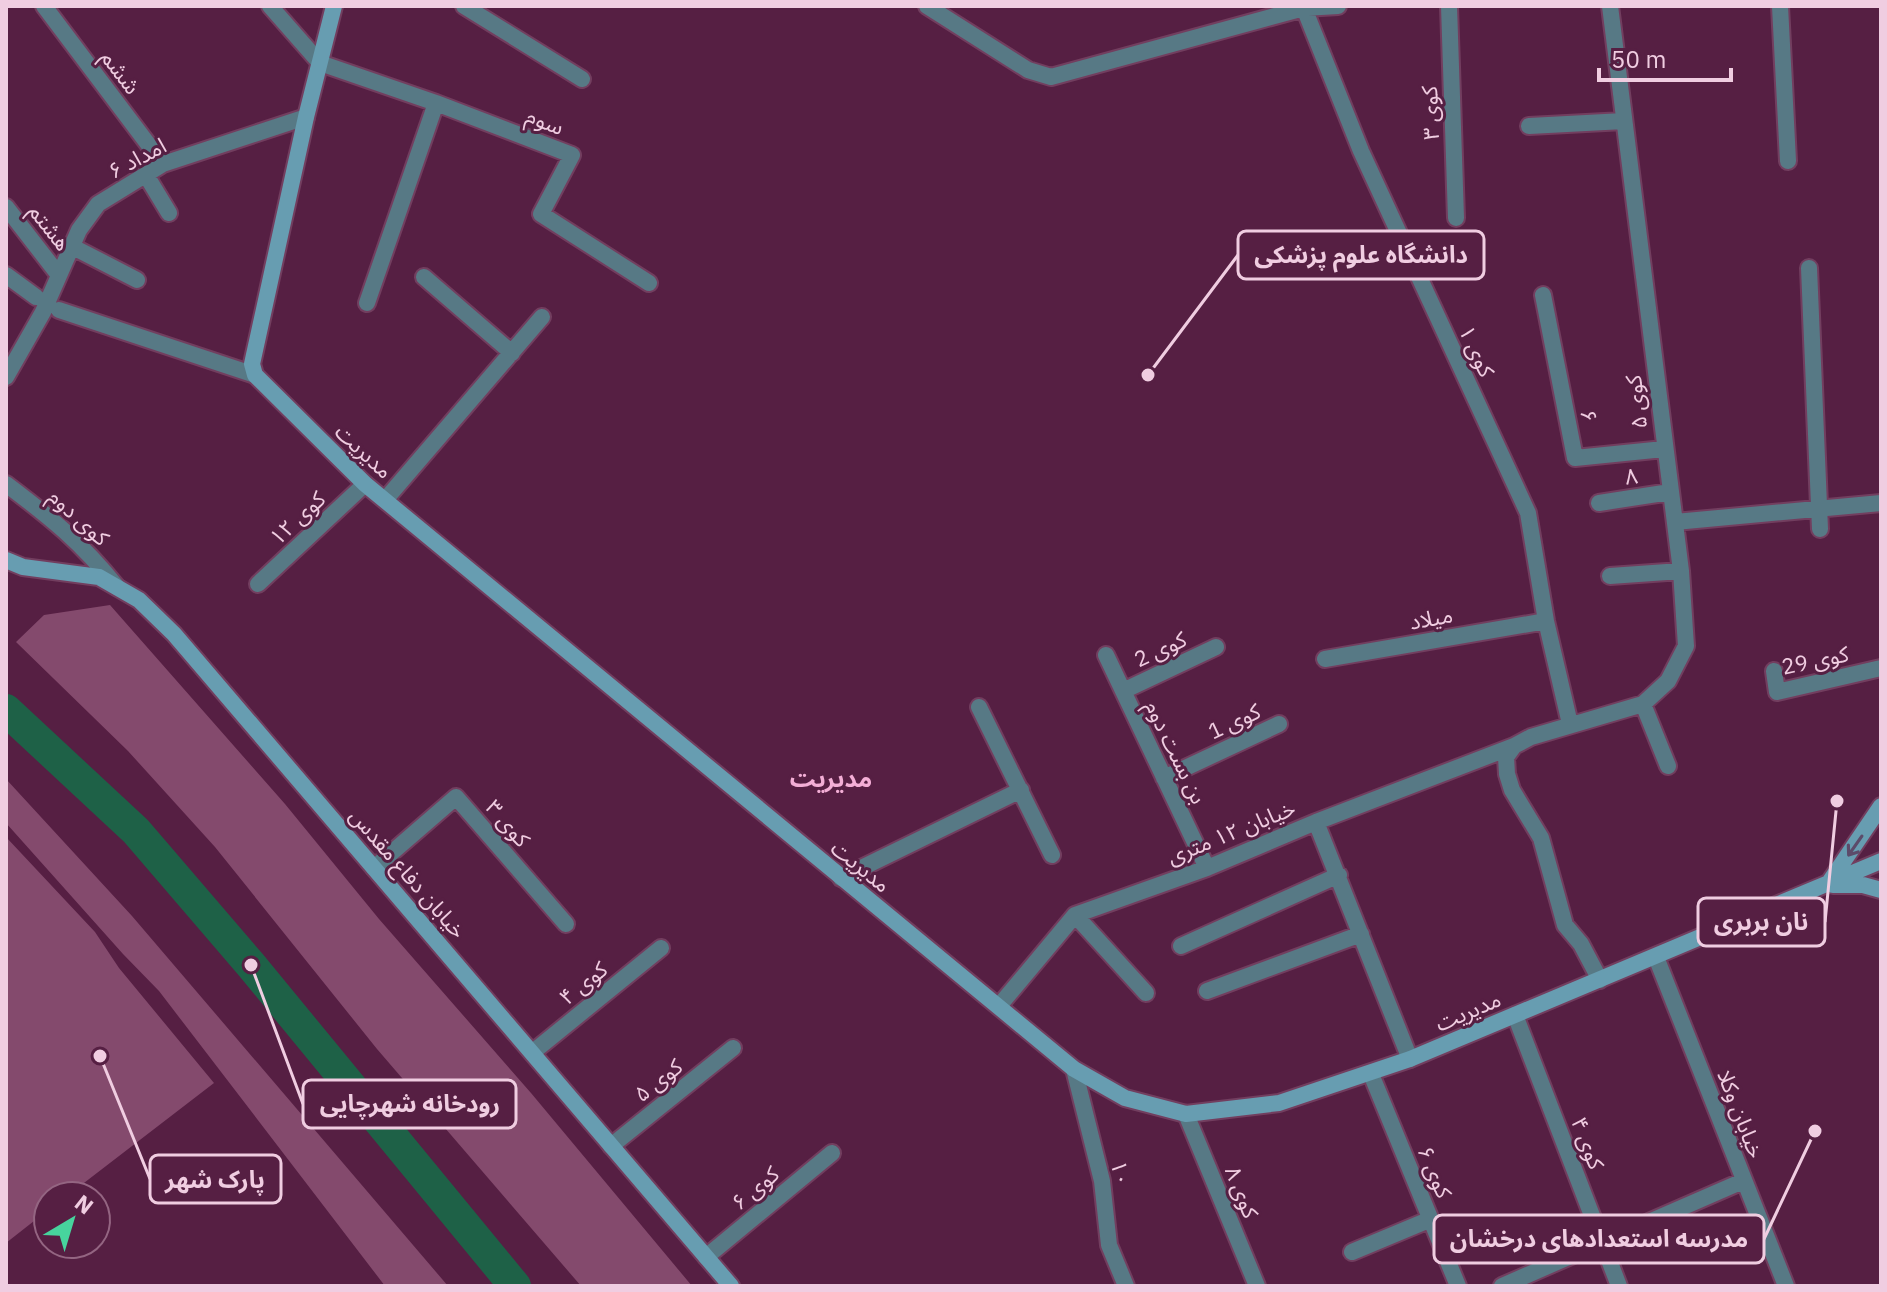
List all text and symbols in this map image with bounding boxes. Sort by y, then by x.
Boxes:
scale bar [1599,32,1731,82]
text: 50 m [1611,43,1666,75]
street label: ششم [93,44,148,102]
street label: کوی ۳ [1414,85,1445,140]
street label: سوم [521,100,568,144]
street label: امداد ۶ [103,130,171,185]
street label: هشتم [21,197,78,258]
callout: دانشگاه علوم پزشکی [1238,231,1484,279]
text: دانشگاه علوم پزشکی [1254,238,1468,273]
street label: کوی ۱ [1453,320,1502,382]
street label: کوی ۵ [1618,373,1653,431]
street label: ۶ [1574,407,1605,425]
street label: مدیریت [329,417,399,485]
street label: ۸ [1623,460,1640,491]
street label: کوی دوم [41,482,117,554]
street label: کوی ۱۲ [262,484,332,551]
street label: میلاد [1407,599,1455,636]
street label: کوی 2 [1129,623,1191,673]
street label: کوی 29 [1779,638,1852,681]
street label: بن بست دوم [1136,695,1214,810]
street label: کوی 1 [1203,695,1265,745]
district label: مدیریت [790,762,872,794]
street label: کوی ۳ [480,793,538,853]
street label: خیابان ۱۲ متری [1162,793,1299,870]
street label: خیابان دفاع مقدس [341,801,473,946]
street label: مدیریت [826,833,897,898]
one-way arrow [1847,834,1863,856]
callout: نان بربری [1698,898,1825,946]
text: نان بربری [1714,905,1808,937]
street label: کوی ۴ [553,954,613,1011]
street label: مدیریت [1431,984,1505,1037]
street label: کوی ۵ [628,1051,689,1108]
street label: خیابان وکلا [1711,1066,1772,1162]
callout: رودخانه شهرچایی [303,1080,516,1128]
text: رودخانه شهرچایی [320,1087,500,1120]
street label: کوی ۴ [1565,1112,1612,1174]
street label: کوی ۶ [1412,1141,1460,1203]
callout: پارک شهر [150,1155,281,1203]
street label: ۱۰ [1105,1157,1138,1188]
street label: کوی ۶ [725,1159,785,1216]
street label: کوی ۸ [1219,1161,1266,1223]
text: پارک شهر [164,1163,265,1196]
north arrow [32,1180,112,1260]
text: N [69,1188,100,1220]
callout: مدرسه استعدادهای درخشان [1434,1215,1764,1263]
text: مدرسه استعدادهای درخشان [1450,1222,1748,1254]

